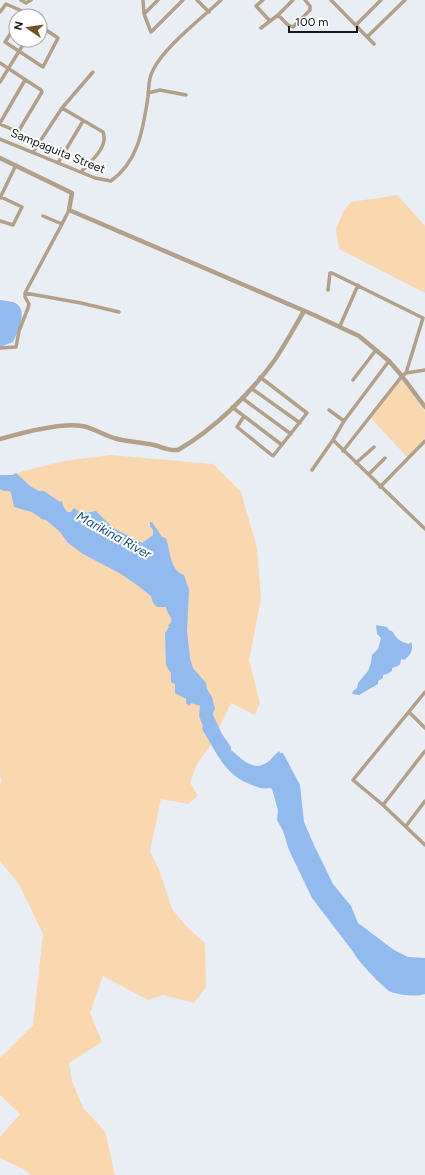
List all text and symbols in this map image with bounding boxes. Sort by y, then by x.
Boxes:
north arrow [8,8,48,48]
scale bar [289,8,357,34]
text: 100 m [295,15,329,29]
text: N [11,20,26,31]
street label: Sampaguita Street [9,126,108,177]
water label: Marikina River [74,508,154,562]

